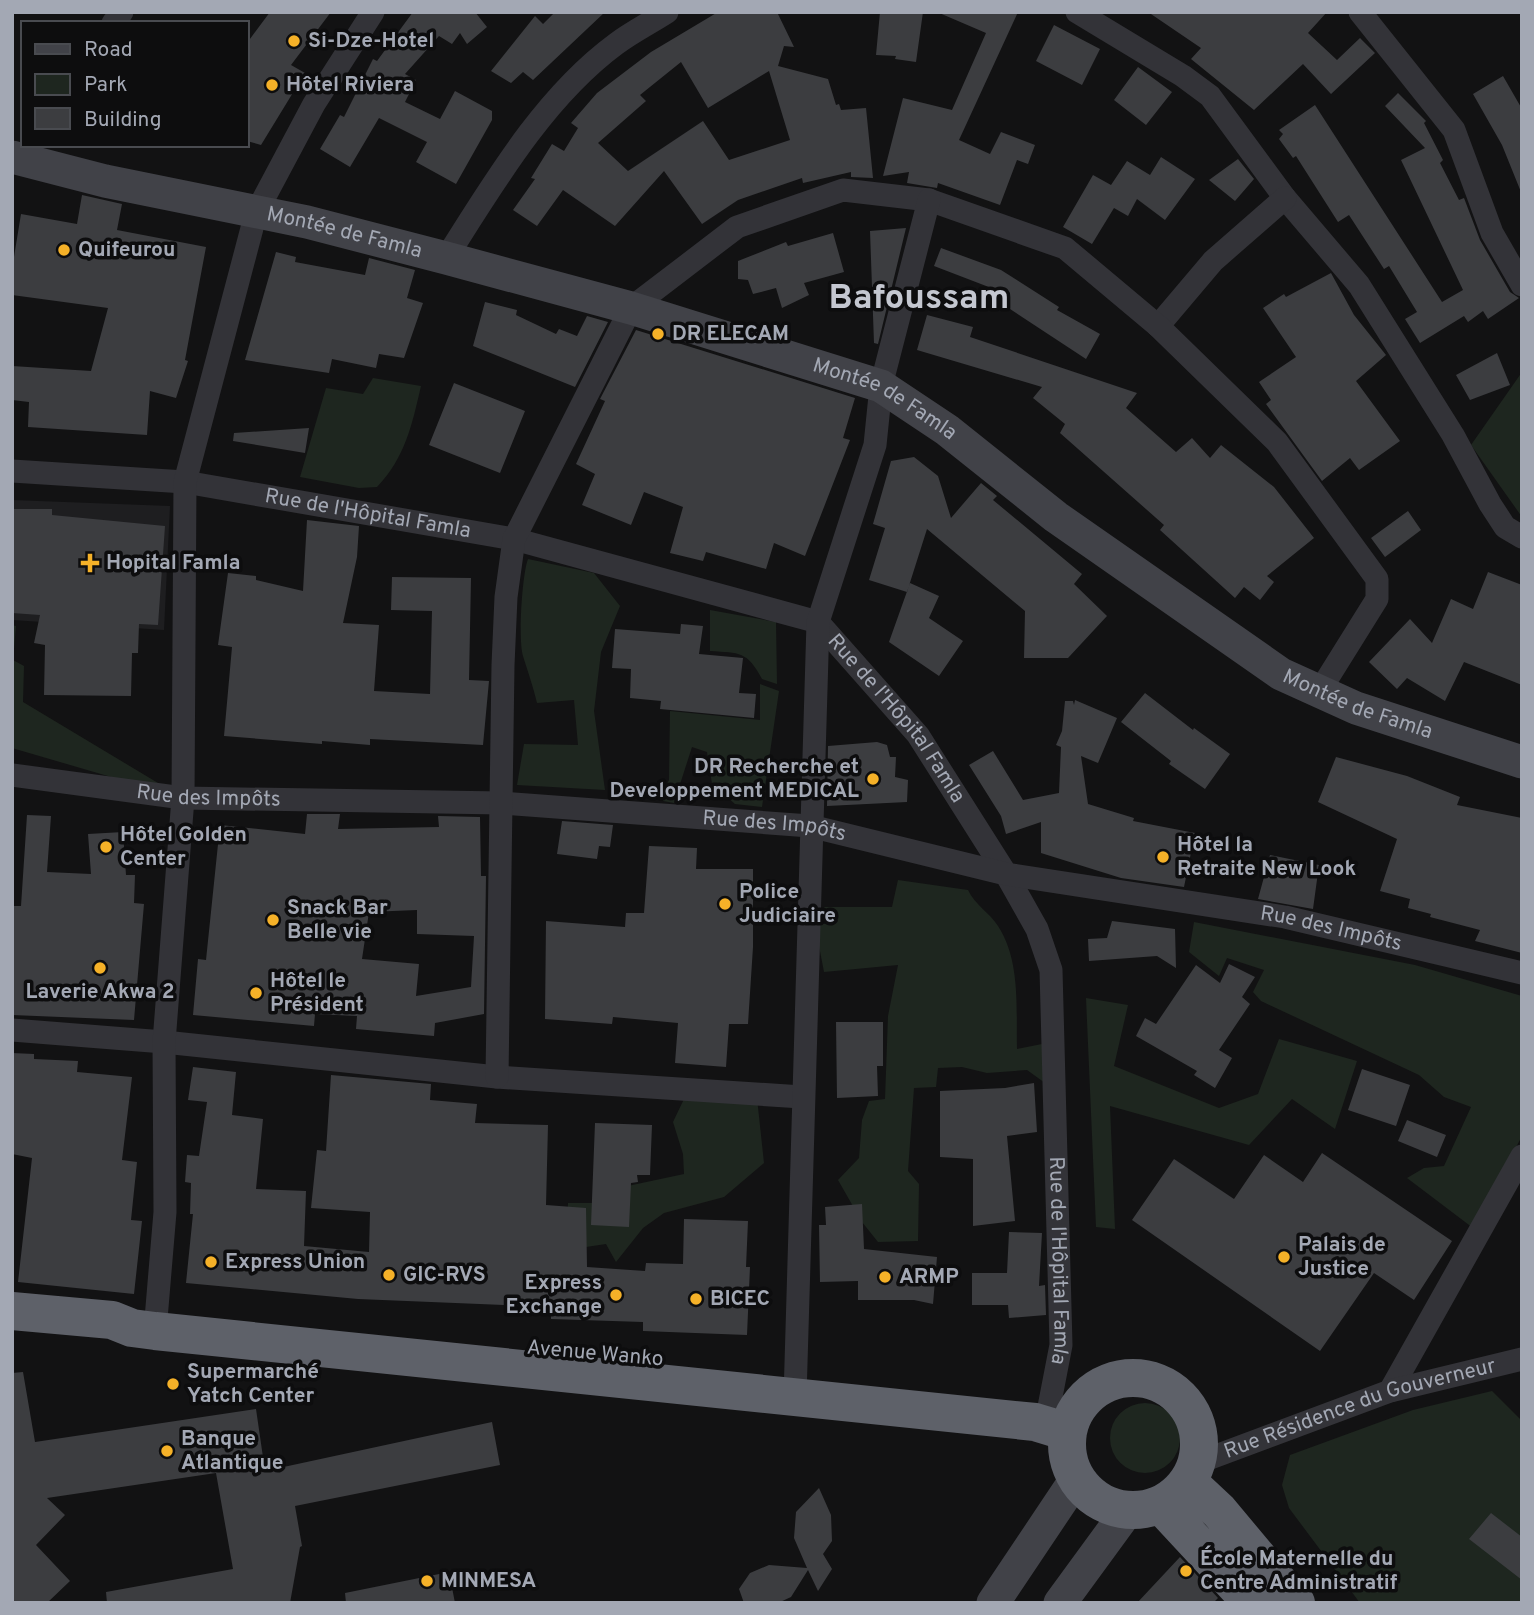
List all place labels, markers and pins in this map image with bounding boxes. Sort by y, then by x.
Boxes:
place label: Si-Dze-Hotel [308,28,434,55]
marker: Si-Dze-Hotel [286,33,302,49]
place label: Hôtel Riviera [286,72,414,99]
marker: Hôtel Riviera [264,77,280,93]
place label: Quifeurou [78,237,175,264]
marker: Quifeurou [56,242,72,258]
place label: DR ELECAM [672,321,789,348]
marker: DR ELECAM [650,326,666,342]
place label: Hopital Famla [106,550,240,577]
marker: Hopital Famla [80,553,100,573]
place label: DR Recherche et Developpement MEDICAL [609,754,859,805]
marker: DR Recherche et Developpement MEDICAL [865,771,881,787]
place label: Hôtel Golden Center [120,822,247,873]
place label: Hôtel la Retraite New Look [1177,832,1356,883]
marker: Hôtel Golden Center [98,839,114,855]
marker: Hôtel la Retraite New Look [1155,849,1171,865]
place label: Police Judiciaire [739,879,836,930]
place label: Snack Bar Belle vie [287,895,388,946]
marker: Police Judiciaire [717,896,733,912]
marker: Snack Bar Belle vie [265,912,281,928]
marker: Laverie Akwa 2 [92,960,108,976]
place label: Hôtel le Président [270,968,364,1019]
place label: Laverie Akwa 2 [26,979,174,1006]
marker: Hôtel le Président [248,985,264,1001]
place label: Palais de Justice [1298,1232,1386,1283]
place label: Express Union [225,1249,365,1276]
marker: Palais de Justice [1276,1249,1292,1265]
marker: Express Union [203,1254,219,1270]
place label: GIC-RVS [403,1262,486,1289]
place label: ARMP [899,1264,959,1291]
marker: GIC-RVS [381,1267,397,1283]
marker: ARMP [877,1269,893,1285]
place label: Express Exchange [505,1270,602,1321]
place label: BICEC [710,1286,770,1313]
marker: Express Exchange [608,1287,624,1303]
marker: BICEC [688,1291,704,1307]
place label: Supermarché Yatch Center [187,1359,319,1410]
marker: Supermarché Yatch Center [165,1376,181,1392]
place label: Banque Atlantique [181,1426,283,1477]
marker: Banque Atlantique [159,1443,175,1459]
place label: École Maternelle du Centre Administratif [1200,1545,1398,1597]
marker: École Maternelle du Centre Administratif [1178,1563,1194,1579]
place label: MINMESA [441,1568,536,1595]
marker: MINMESA [419,1573,435,1589]

